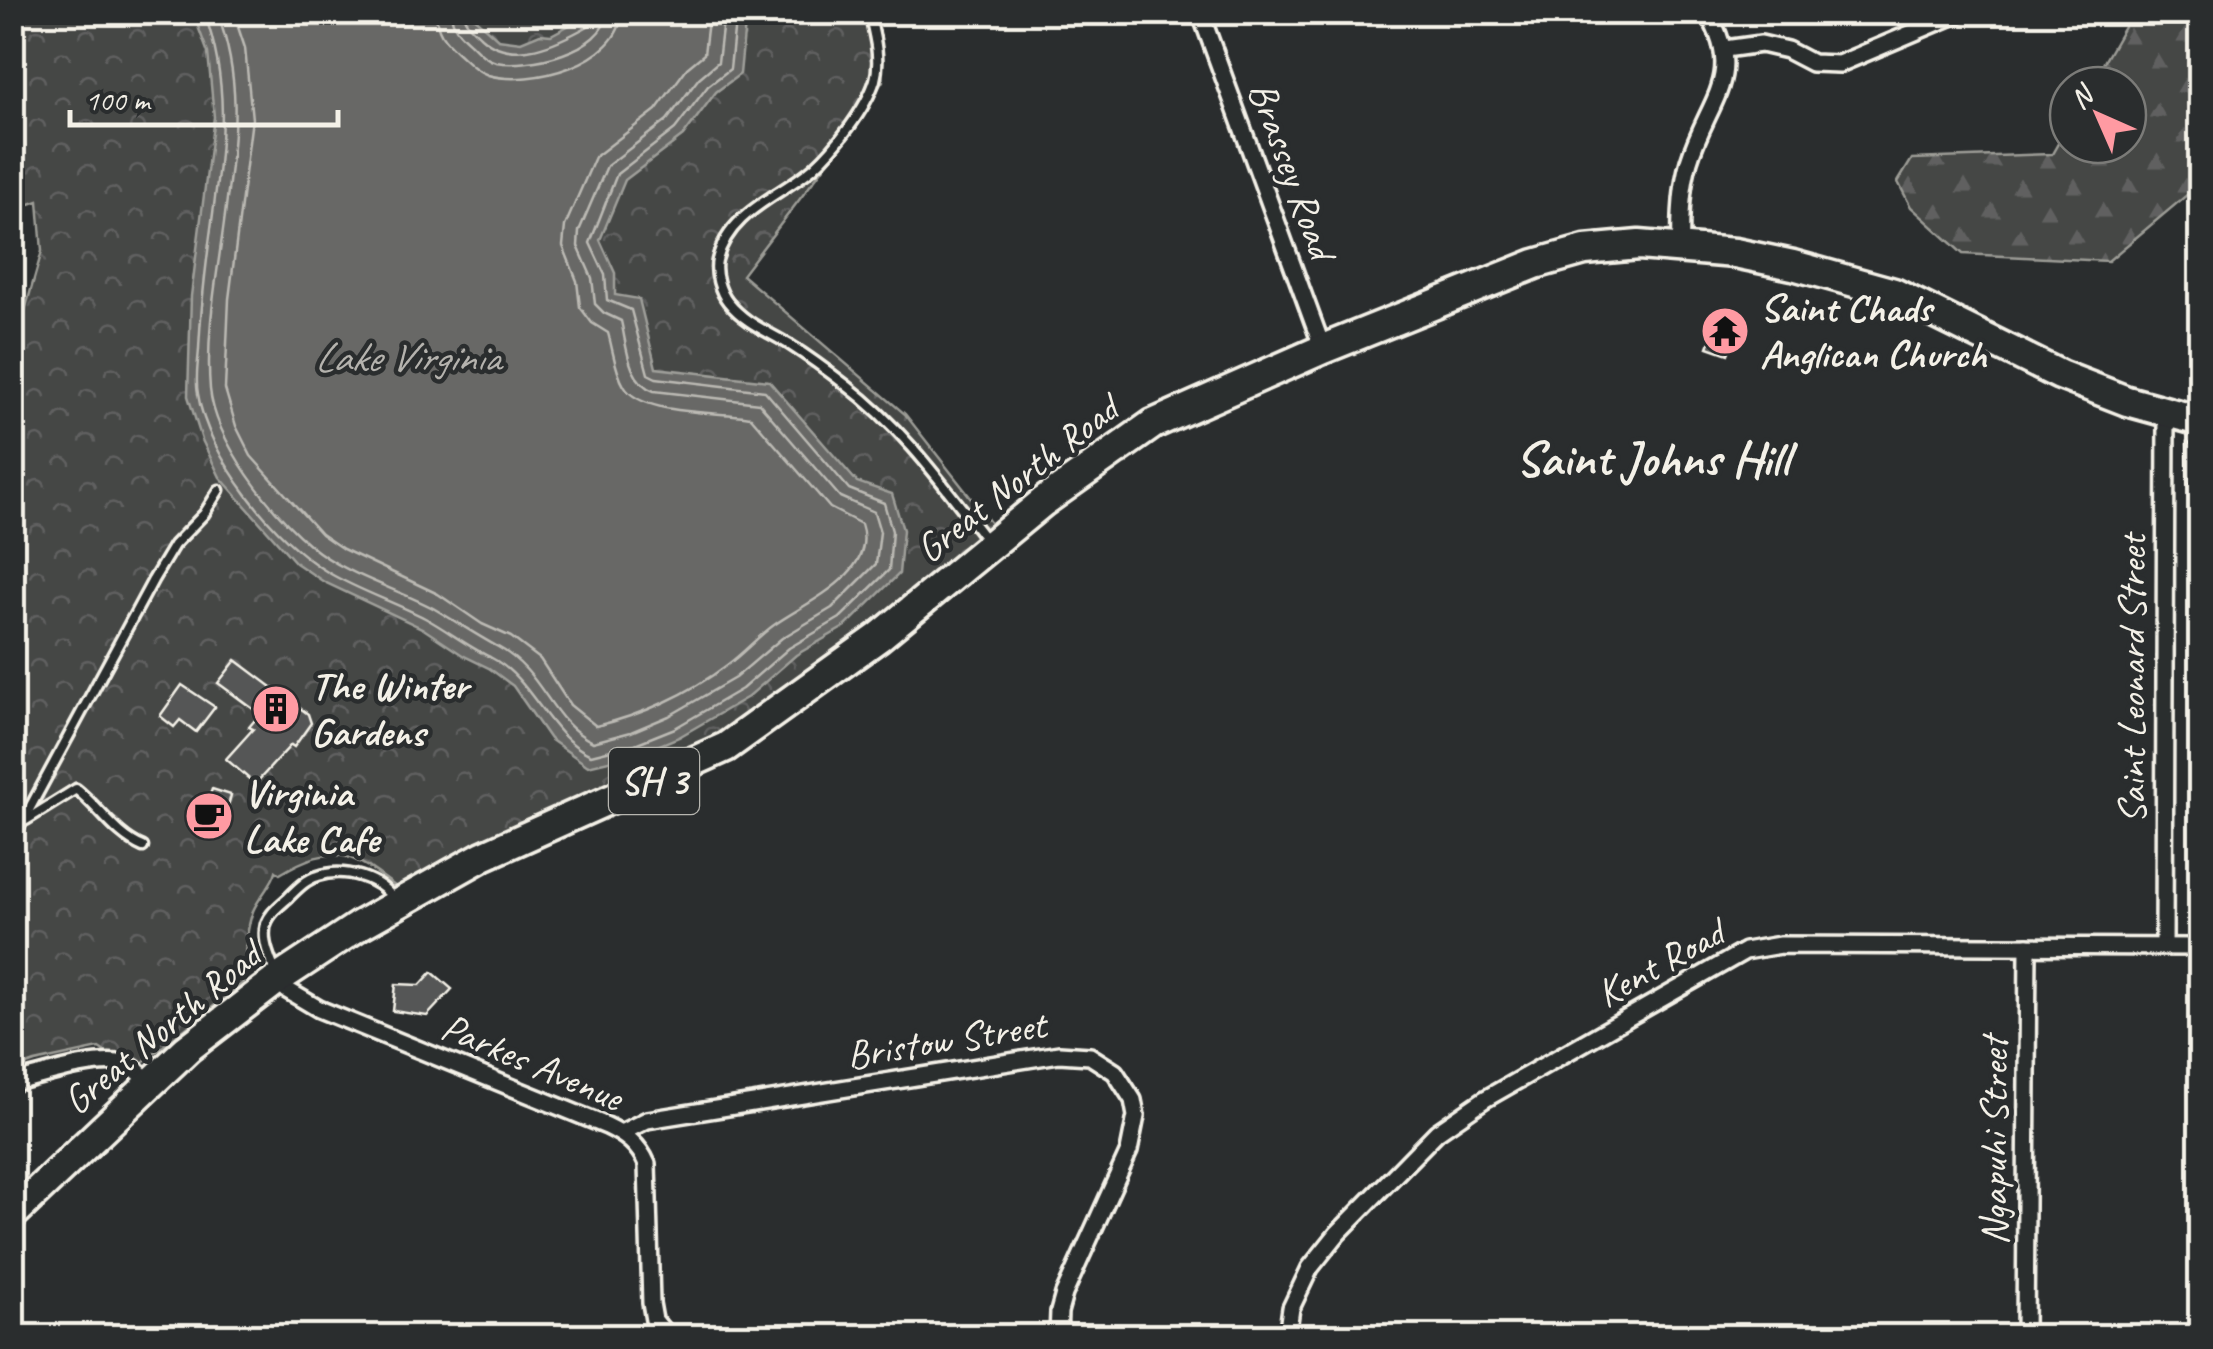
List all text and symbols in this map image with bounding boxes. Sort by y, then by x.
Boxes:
scale bar [70,65,338,127]
north arrow [2048,65,2148,165]
street label: Brassey Road [1237,75,1349,271]
text: N [2062,76,2102,116]
text: 100 m [85,81,152,119]
place label: Saint Chads Anglican Church [1760,283,1988,379]
temple icon: Saint Chads Anglican Church [1699,305,1751,357]
water label: Lake Virginia [314,331,505,384]
street label: Great North Road [906,381,1132,574]
district label: Saint Johns Hill [1515,427,1798,490]
street label: Saint Leonard Street [2107,531,2157,824]
place label: The Winter Gardens [311,661,473,757]
building icon: The Winter Gardens [250,683,302,735]
road number: SH 3 [609,748,699,814]
place label: Virginia Lake Cafe [244,768,382,864]
cafe icon: Virginia Lake Cafe [183,790,235,842]
street label: Kent Road [1587,905,1737,1018]
street label: Great North Road [53,927,275,1125]
street label: Bristow Street [843,999,1053,1080]
street label: Parkes Avenue [434,1002,633,1124]
street label: Ngapuhi Street [1969,1031,2019,1245]

